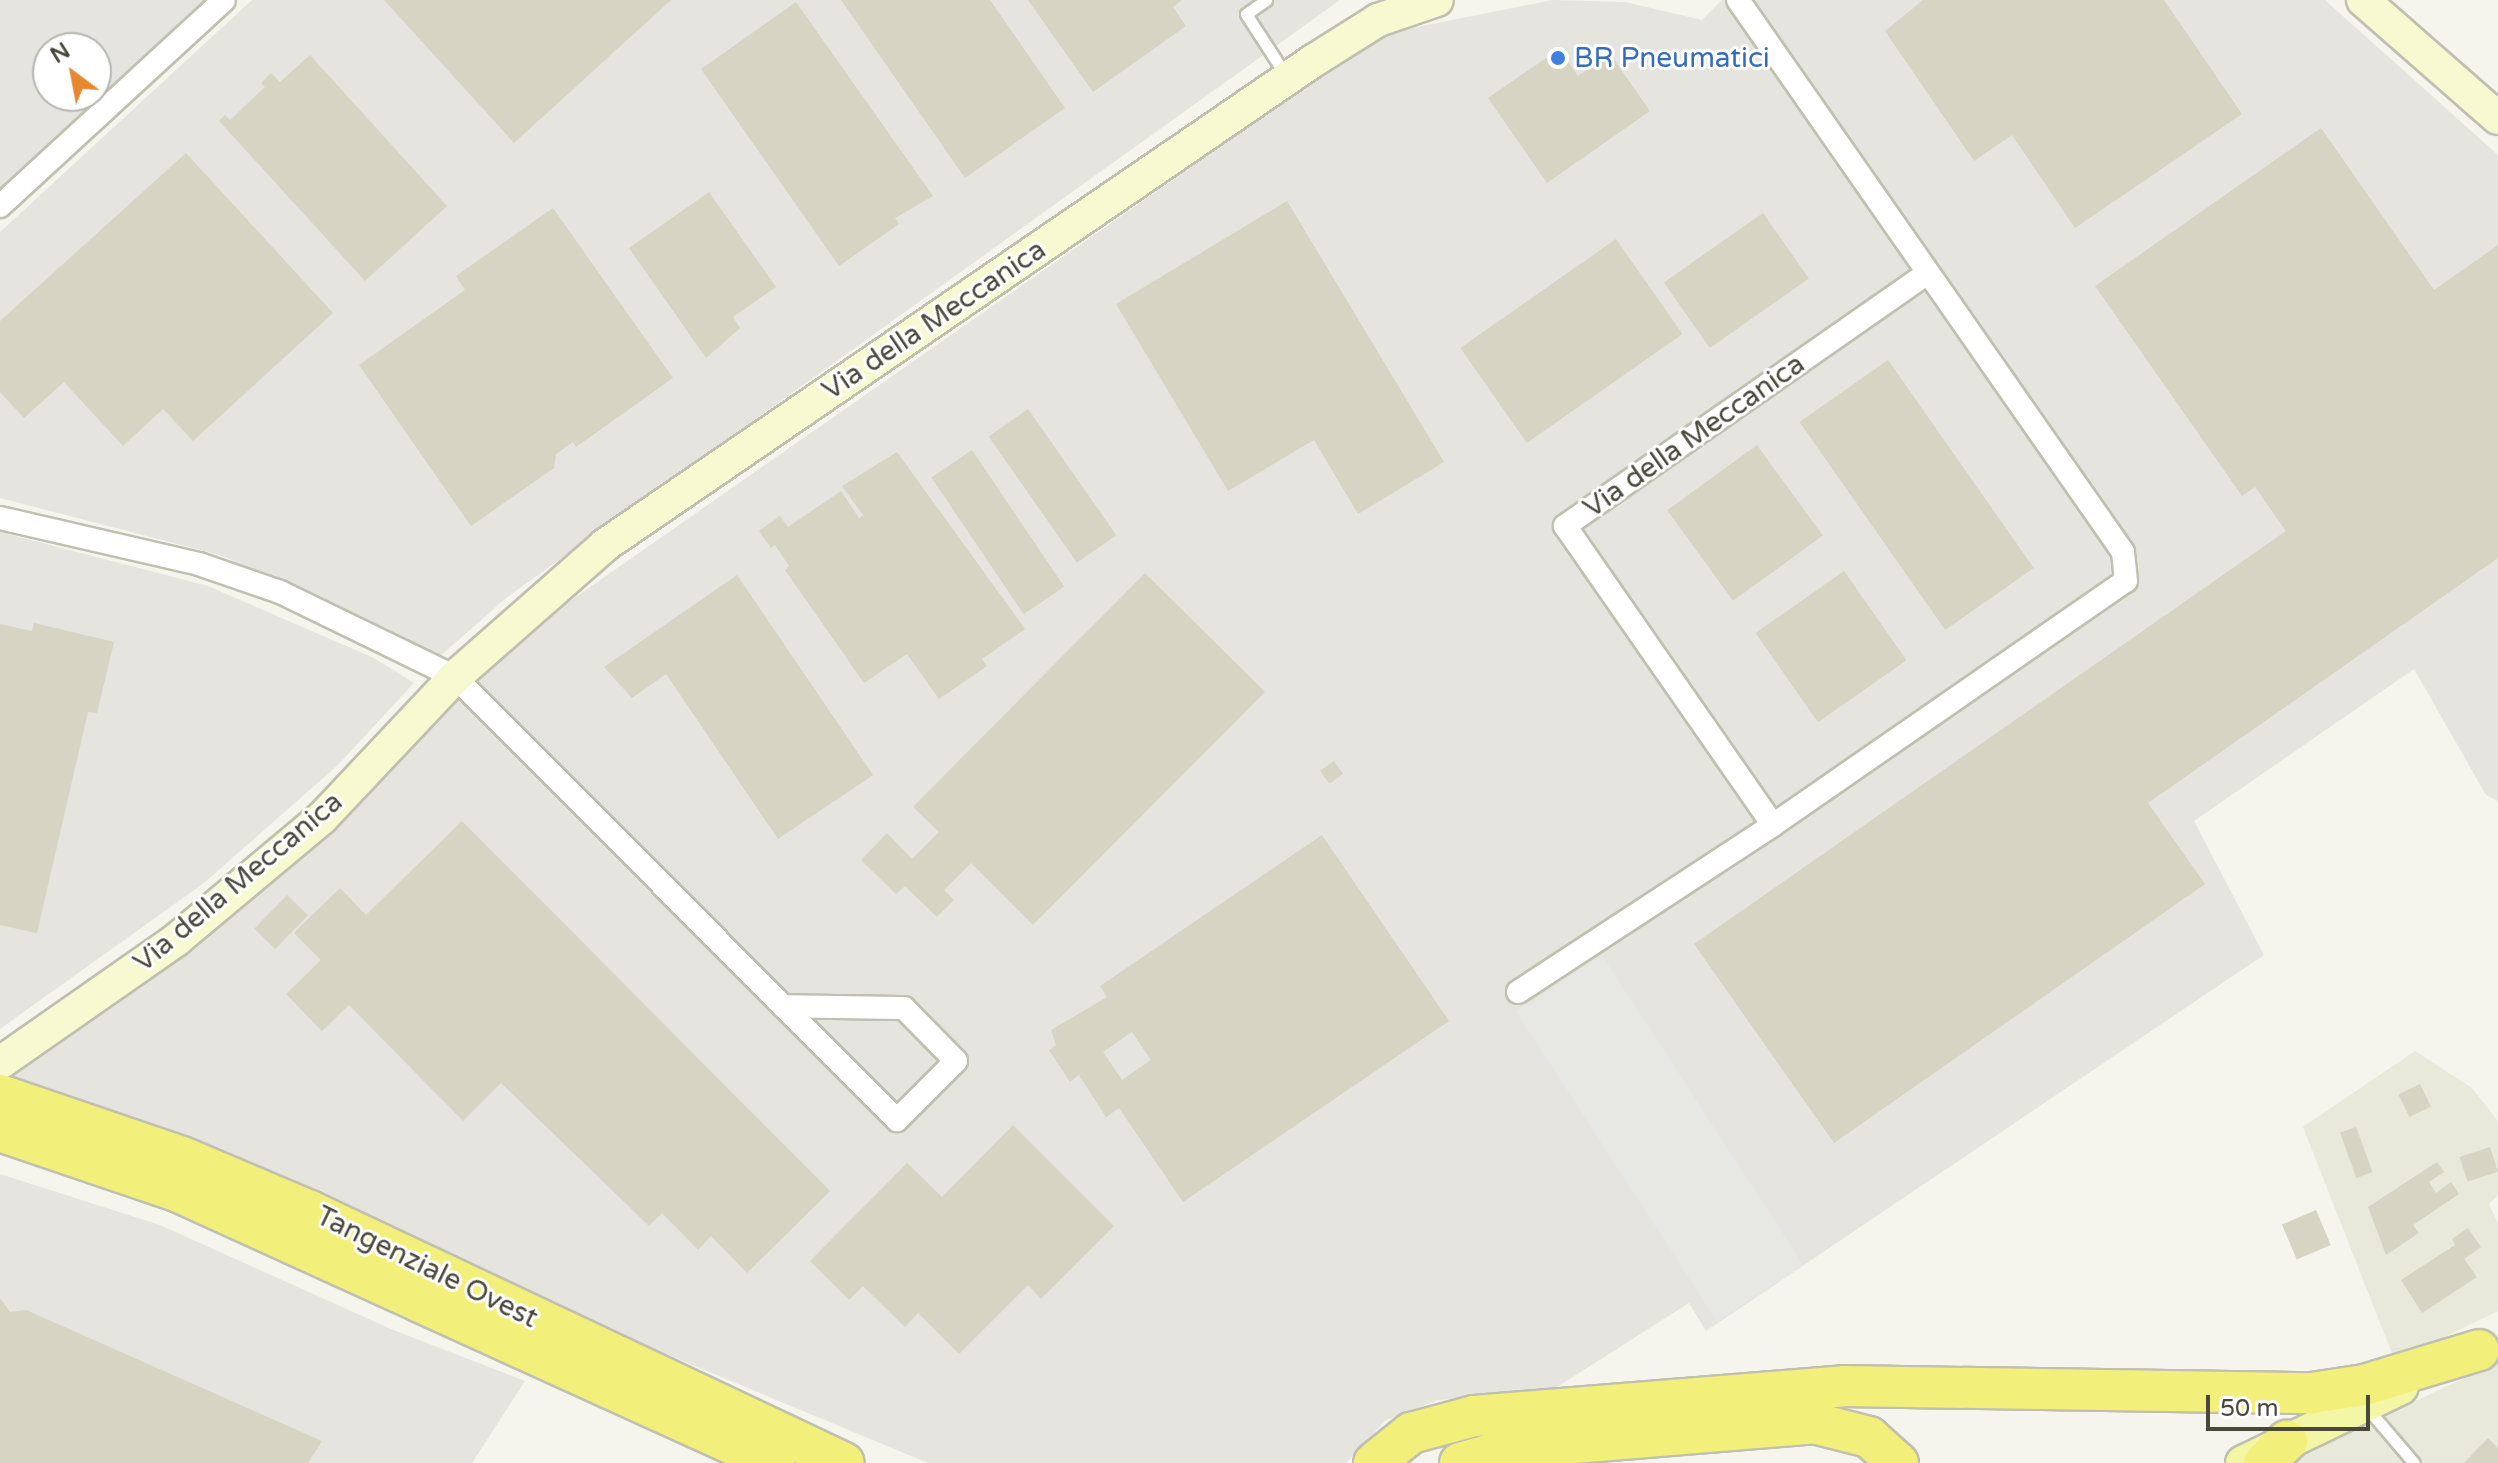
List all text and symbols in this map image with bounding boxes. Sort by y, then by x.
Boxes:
north arrow [32,32,112,112]
text: N [46,38,75,69]
place label: BR Pneumatici [1574,41,1770,75]
marker: BR Pneumatici [1549,49,1567,67]
street label: Via della Meccanica [816,233,1052,407]
street label: Via della Meccanica [1577,347,1811,525]
street label: Via della Meccanica [127,785,349,979]
street label: Tangenziale Ovest [311,1199,543,1335]
scale bar [2210,1379,2374,1429]
text: 50 m [2220,1394,2278,1423]

